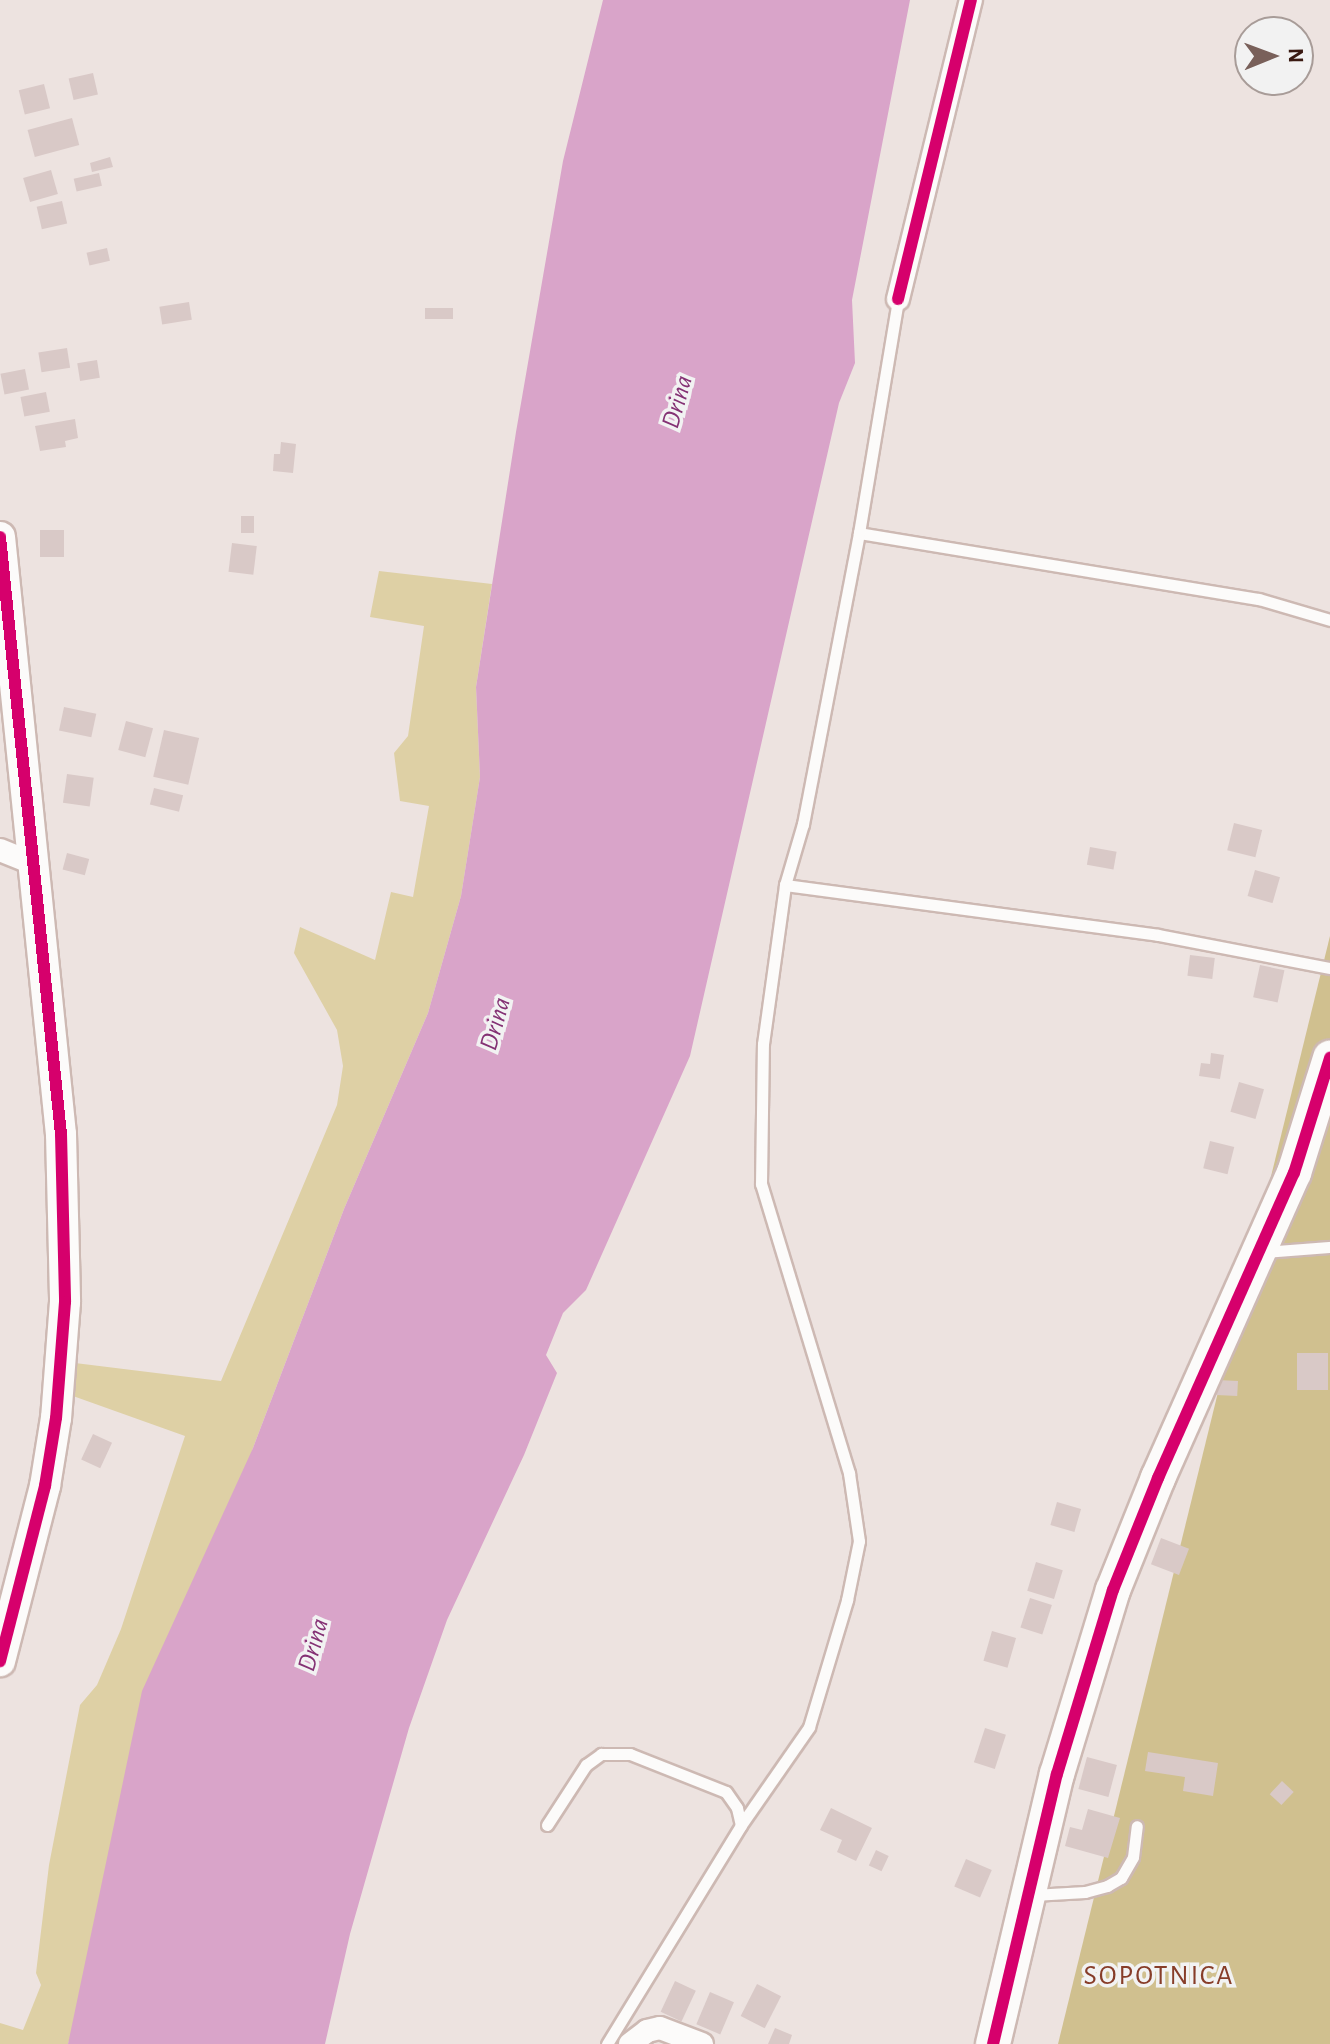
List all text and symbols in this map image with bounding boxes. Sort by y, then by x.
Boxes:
north arrow [1234,16,1314,96]
text: N [1285,48,1307,63]
water label: Drina [656,372,700,432]
water label: Drina [474,994,518,1054]
water label: Drina [292,1615,336,1675]
district label: SOPOTNICA [1084,1959,1234,1993]

